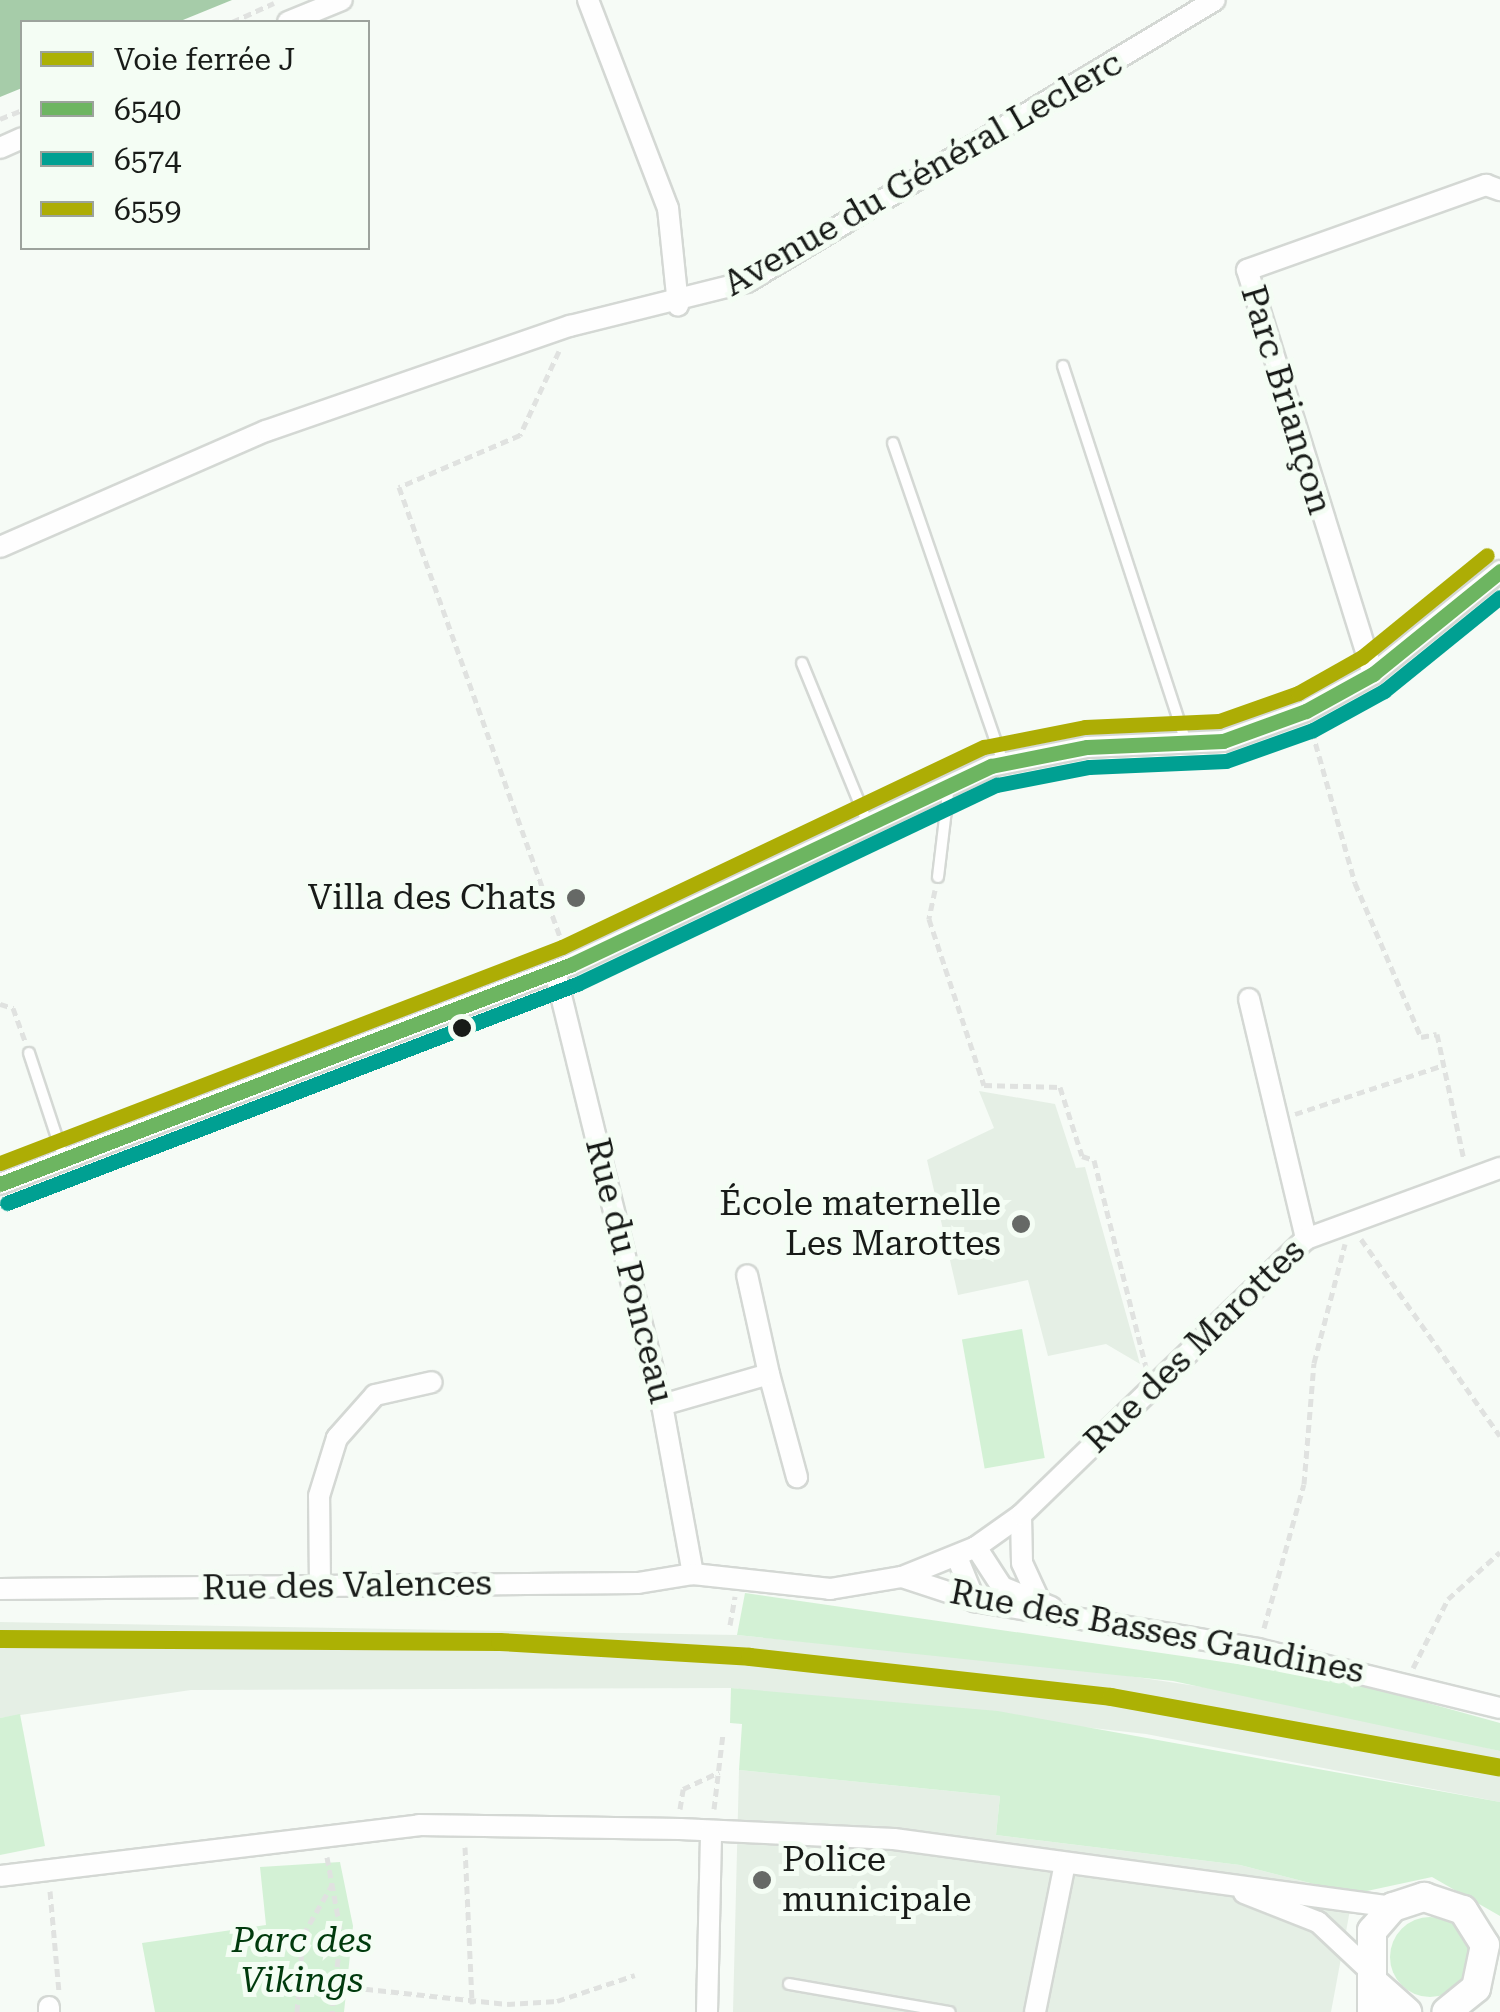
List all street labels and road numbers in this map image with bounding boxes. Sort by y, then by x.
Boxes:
street label: Avenue du Général Leclerc [716,42,1130,306]
street label: Parc Briançon [1231,280,1341,520]
street label: Rue du Ponceau [576,1134,682,1408]
street label: Rue des Marottes [1076,1230,1314,1462]
street label: Rue des Valences [202,1562,492,1610]
street label: Rue des Basses Gaudines [946,1571,1368,1693]

